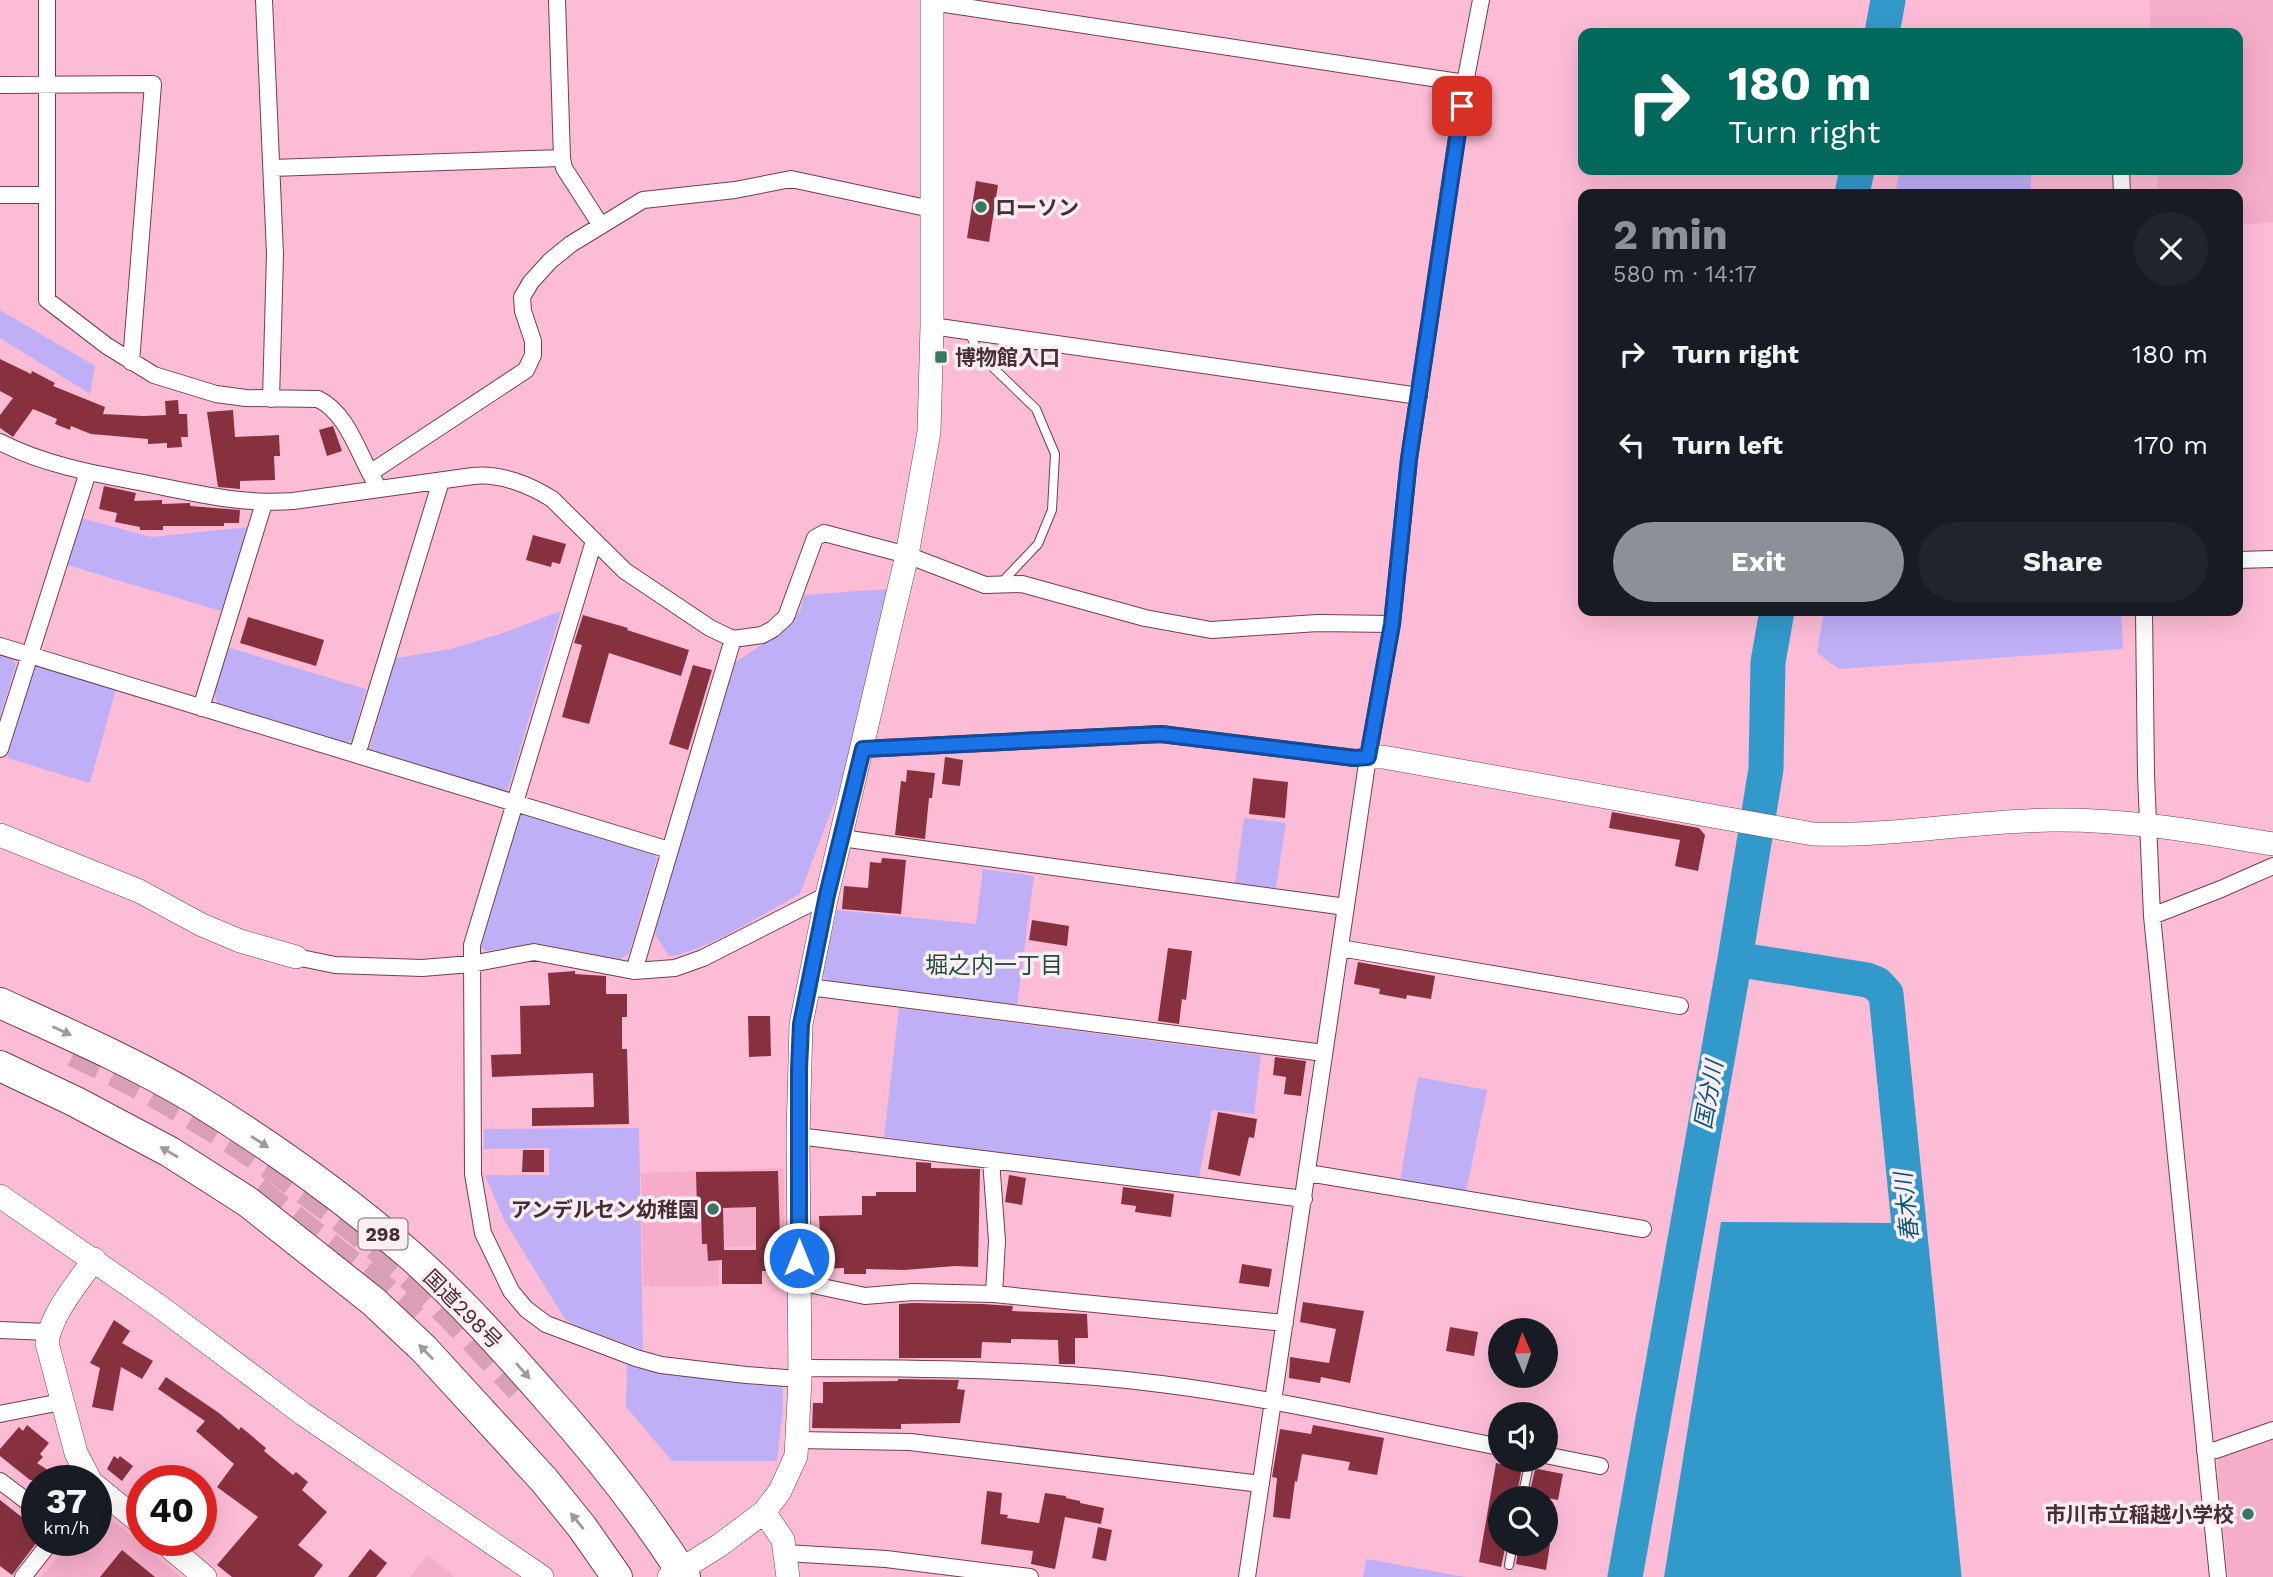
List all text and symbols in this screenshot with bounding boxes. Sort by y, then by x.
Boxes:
text: 180 m [1728,54,1872,112]
icon: right [1613,56,1704,147]
pin [1432,76,1492,136]
icon: arrive [1443,87,1481,125]
text: Turn right [1728,113,1880,151]
place label: ローソン [995,195,1079,220]
marker: ローソン [973,199,989,215]
text: 2 min [1613,210,1728,259]
button: close [2134,212,2208,286]
text: 580 m · 14:17 [1613,261,1757,288]
icon: right [1613,335,1651,373]
text: Turn right [1672,339,1799,369]
text: 180 m [2132,339,2208,369]
place label: 博物館入口 [955,345,1060,370]
marker: 博物館入口 [933,349,949,365]
icon: left [1613,426,1651,464]
text: Turn left [1672,430,1783,460]
text: 170 m [2134,430,2208,460]
button: Exit [1613,522,1904,602]
button: Share [1918,522,2208,602]
district label: 堀之内一丁目 [925,952,1063,979]
one-way arrow [52,1025,72,1037]
water label: 国分川 [1690,1056,1729,1131]
one-way arrow [251,1135,270,1148]
one-way arrow [160,1146,179,1159]
water label: 春木川 [1890,1168,1924,1243]
place label: アンデルセン幼稚園 [511,1197,699,1222]
marker: アンデルセン幼稚園 [705,1201,721,1217]
road number: 298 [358,1218,408,1250]
position arrow [762,1221,836,1295]
street label: 国道298号 [418,1264,508,1354]
north arrow [1488,1318,1558,1388]
map controls [1488,1318,1558,1556]
one-way arrow [418,1344,434,1361]
one-way arrow [515,1362,531,1379]
button: sound [1488,1402,1558,1472]
speed limit sign: 40 [126,1465,217,1556]
text: 37 [46,1480,87,1522]
button: search [1488,1486,1558,1556]
place label: 市川市立稲越小学校 [2045,1502,2234,1527]
marker: 市川市立稲越小学校 [2240,1506,2256,1522]
one-way arrow [570,1513,585,1530]
text: km/h [43,1517,90,1538]

